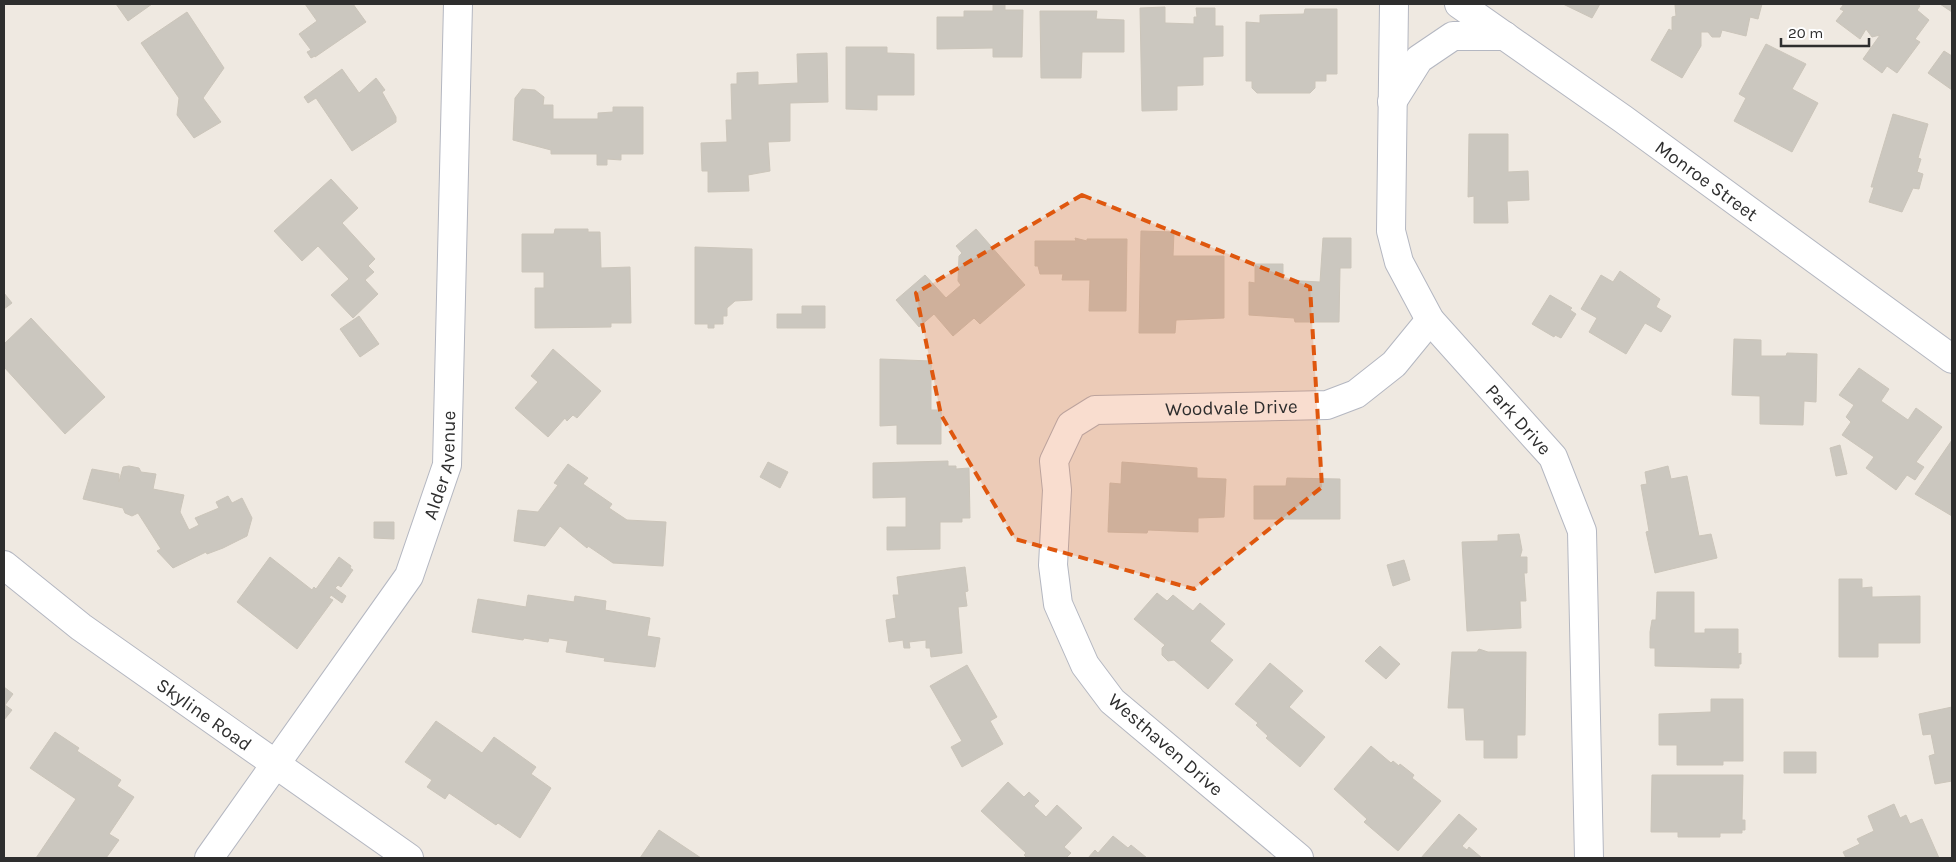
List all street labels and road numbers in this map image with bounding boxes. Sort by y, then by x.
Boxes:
street label: Monroe Street [1651,136,1762,226]
street label: Park Drive [1481,380,1556,460]
street label: Woodvale Drive [1165,396,1298,420]
street label: Alder Avenue [419,410,460,523]
street label: Skyline Road [152,674,256,756]
street label: Westhaven Drive [1103,689,1227,801]

